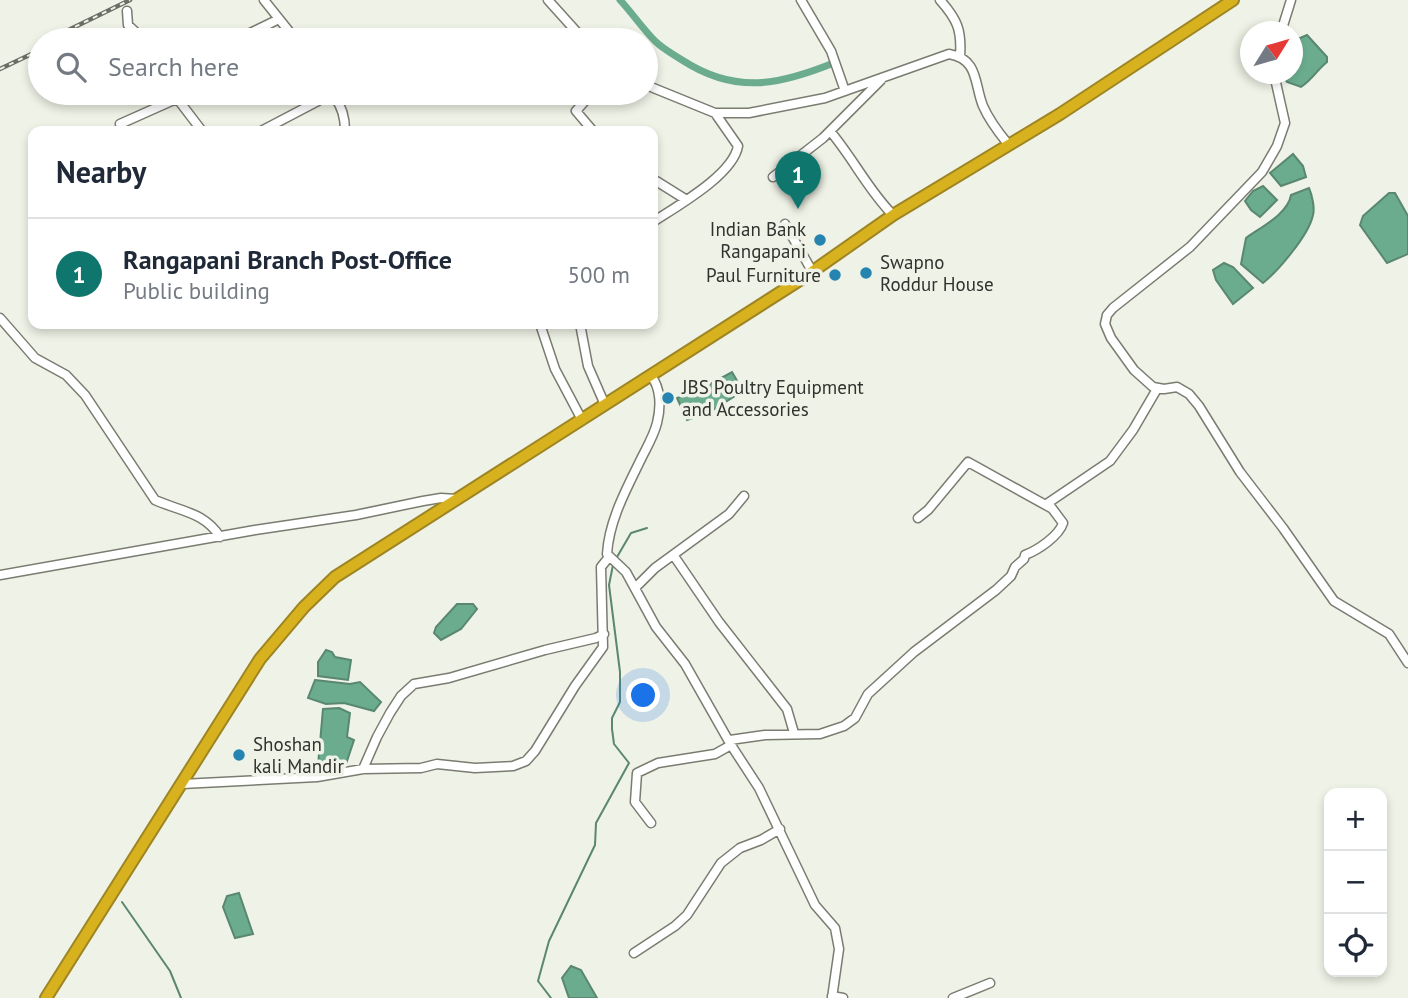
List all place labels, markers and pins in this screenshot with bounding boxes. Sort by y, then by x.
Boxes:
pin: 1 [775,151,821,209]
place label: Indian Bank Rangapani [710,217,806,263]
marker: Indian Bank Rangapani [812,232,828,248]
place label: Swapno Roddur House [880,250,994,296]
place label: Paul Furniture [706,263,821,287]
marker: Swapno Roddur House [858,265,874,281]
marker: Paul Furniture [827,267,843,283]
place label: JBS Poultry Equipment and Accessories [681,375,864,421]
marker: JBS Poultry Equipment and Accessories [660,390,676,406]
place label: Shoshan kali Mandir [253,732,344,778]
marker: Shoshan kali Mandir [231,747,247,763]

